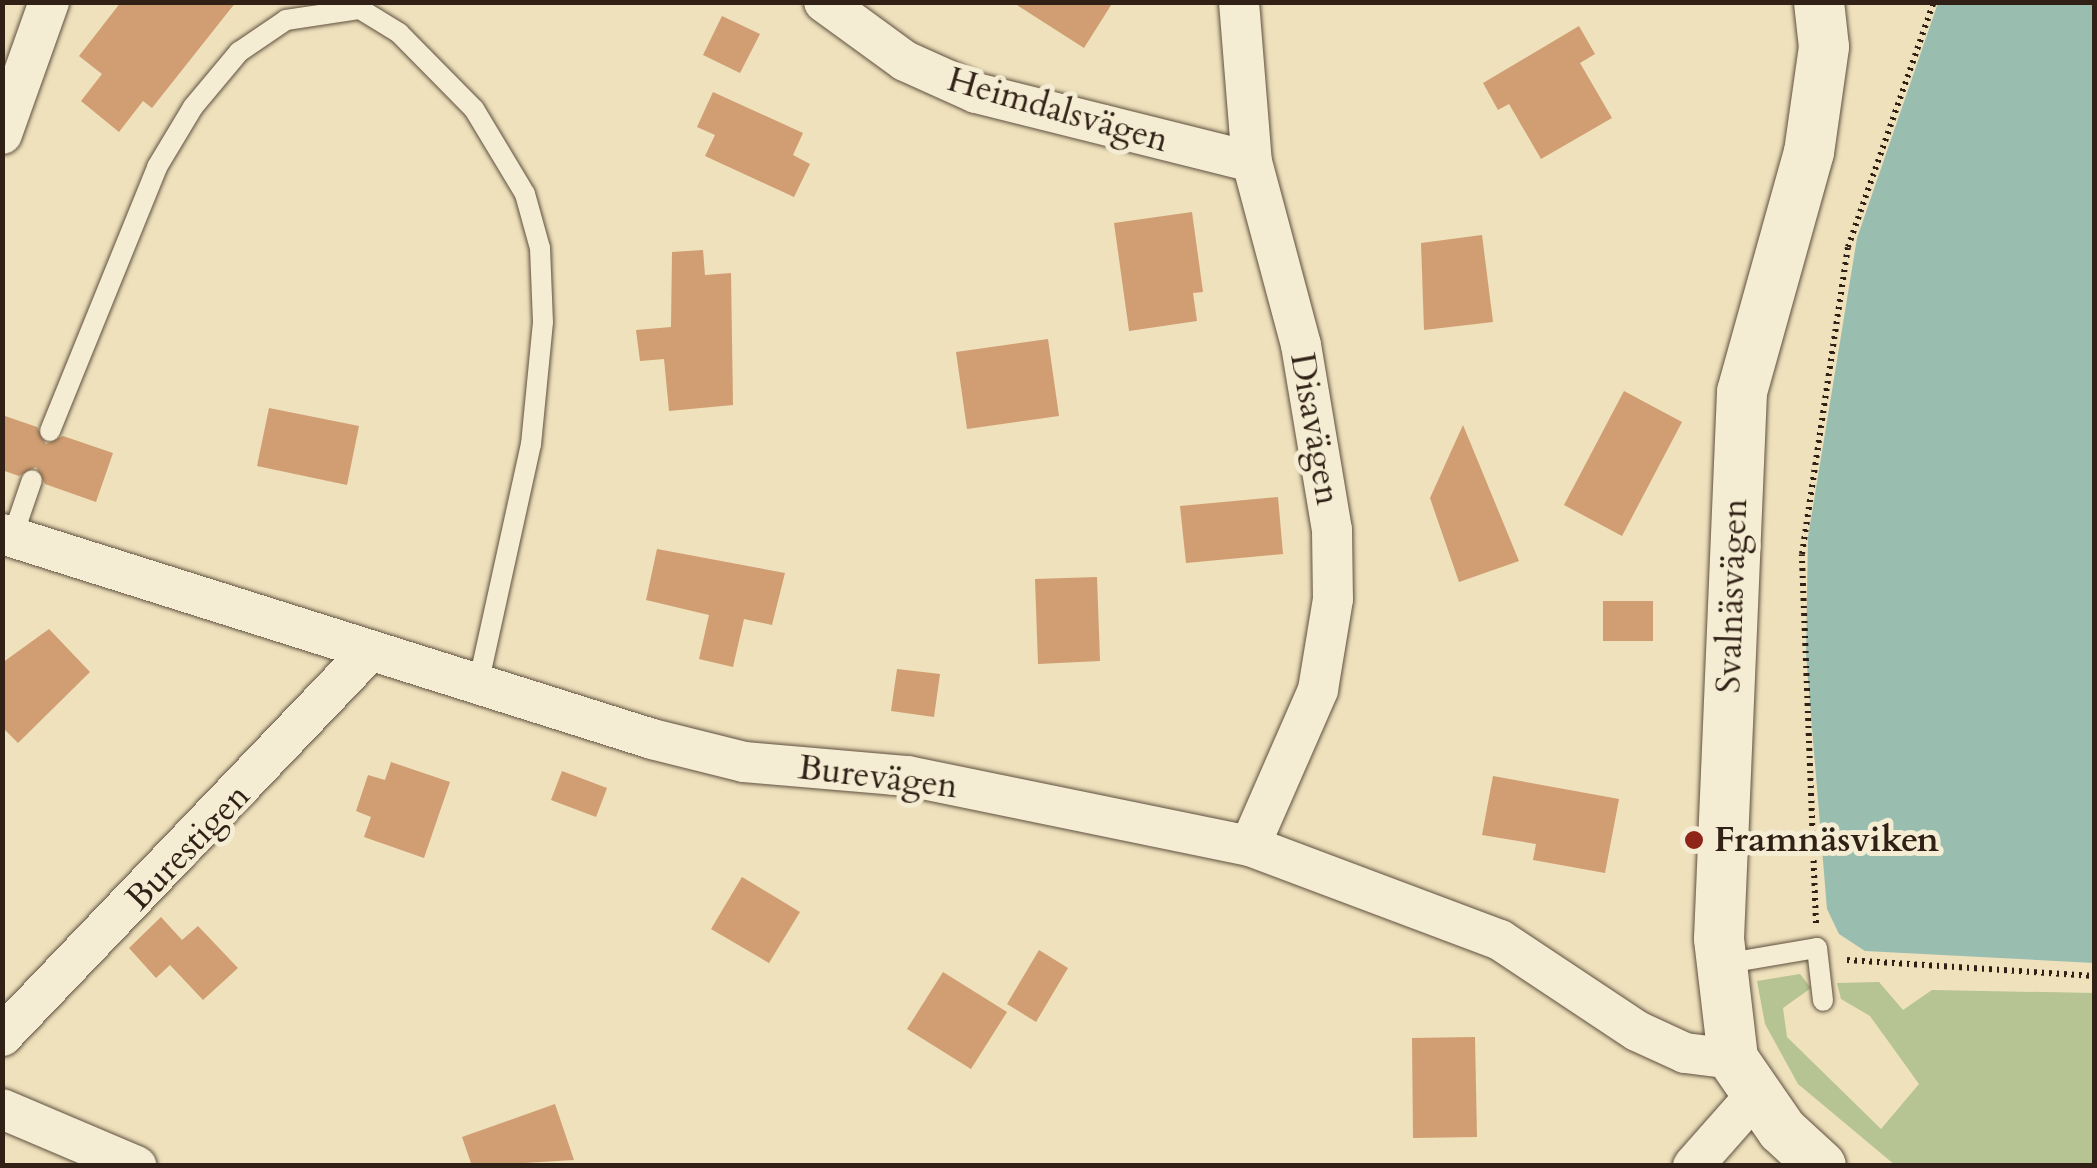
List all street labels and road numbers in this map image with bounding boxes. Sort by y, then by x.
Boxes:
street label: Heimdalsvägen [943,58,1173,162]
street label: Disavägen [1281,350,1349,508]
street label: Svalnäsvägen [1708,498,1756,694]
street label: Burevägen [796,746,960,808]
street label: Burestigen [117,775,259,919]

